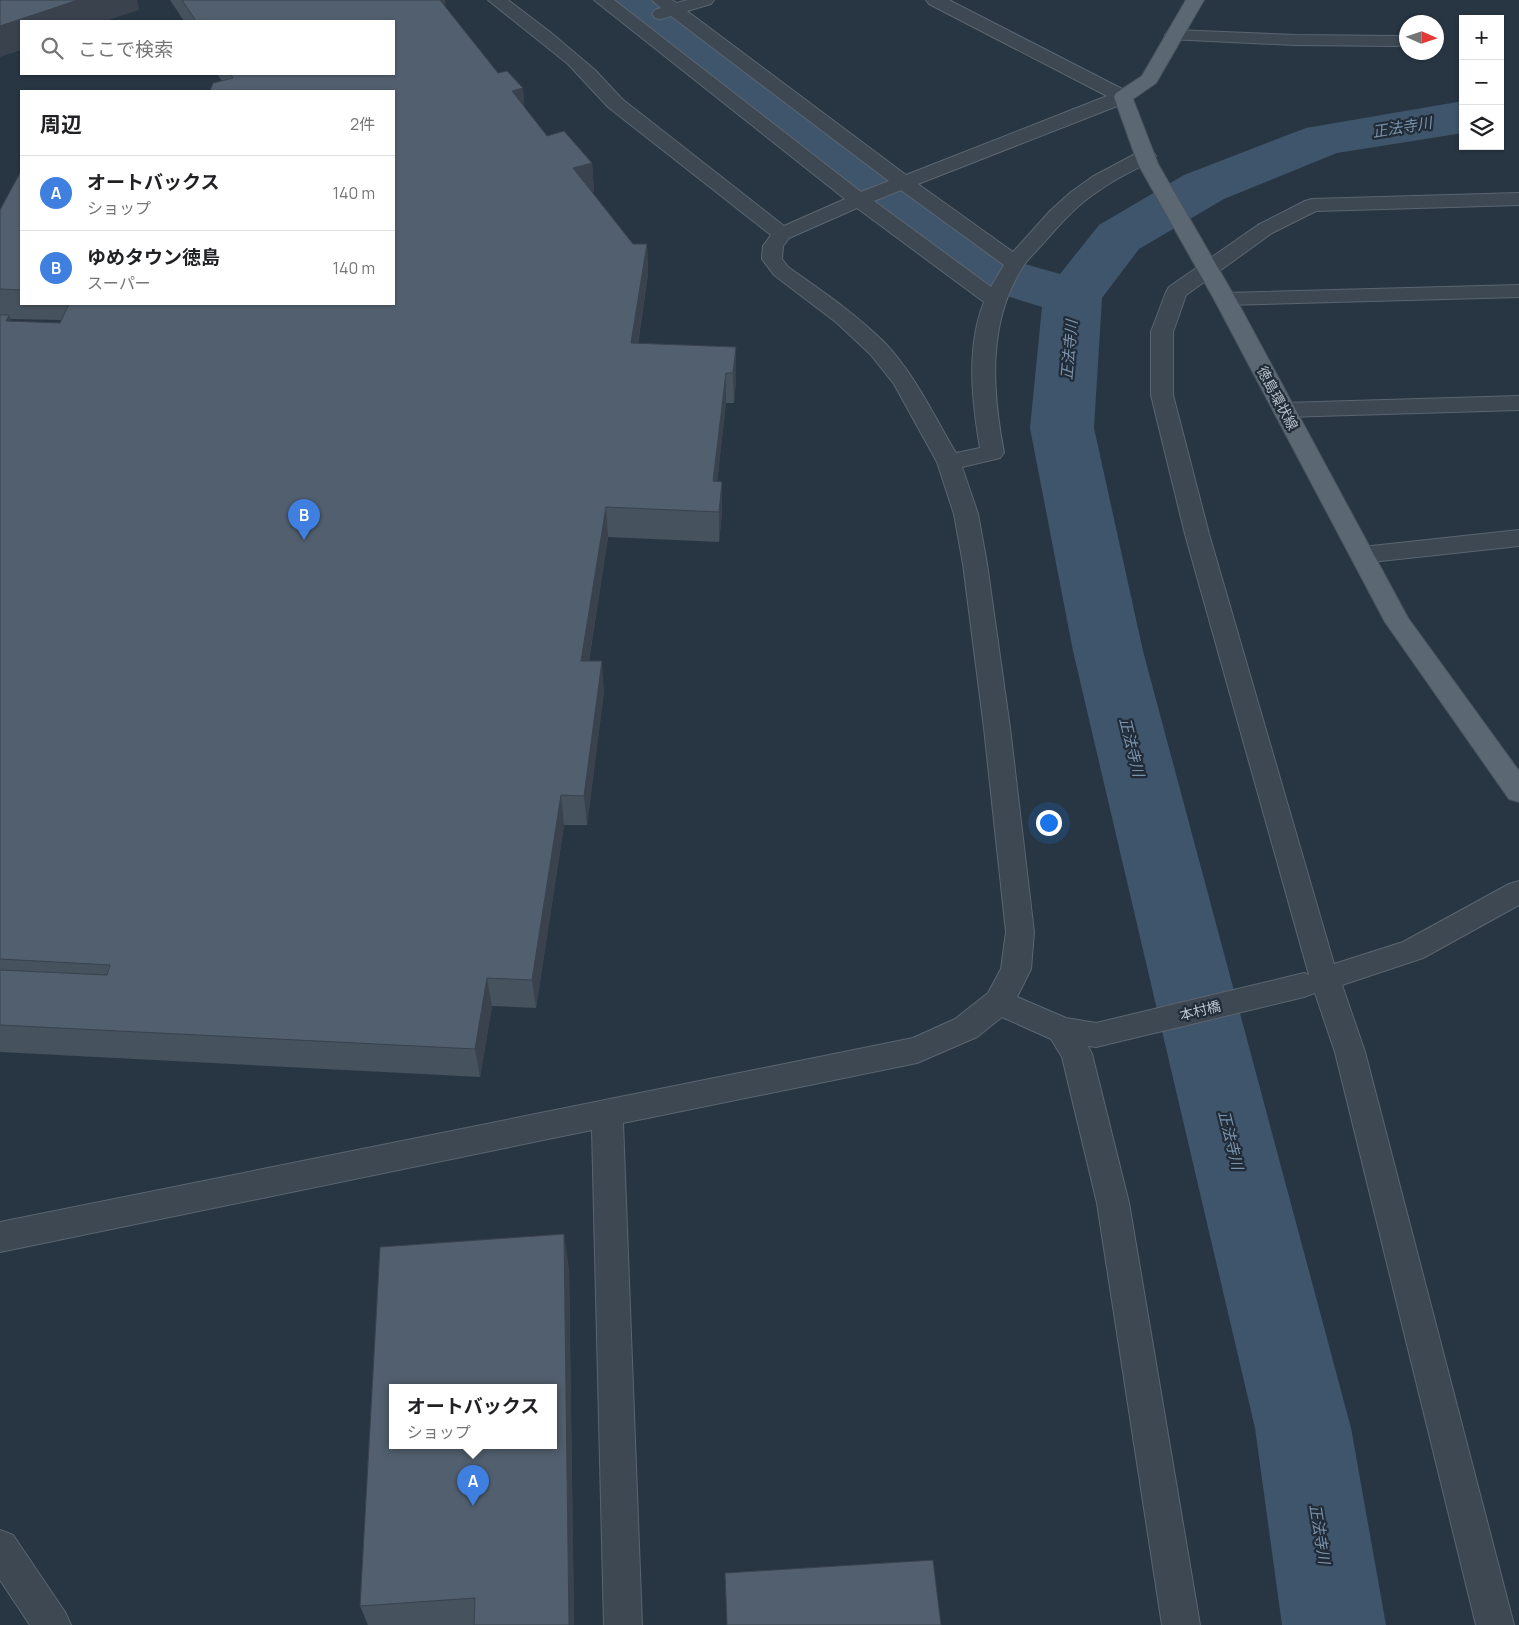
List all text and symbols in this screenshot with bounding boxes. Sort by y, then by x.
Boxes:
north arrow [1399,15,1444,60]
map controls [1459,15,1504,150]
button: + [1459,15,1504,60]
search box [20,20,395,75]
icon: search [38,34,66,62]
text: ここで検索 [78,36,173,62]
button: − [1459,60,1504,105]
button: layers [1459,105,1504,150]
text: 周辺 [40,110,82,138]
water label: 正法寺川 [1371,112,1435,142]
text: 2件 [350,113,375,135]
text: オートバックス [87,169,219,195]
text: A [51,182,61,204]
text: 140 m [333,182,375,204]
text: ショップ [87,197,151,219]
text: ゆめタウン徳島 [87,244,220,270]
text: B [51,257,61,279]
text: 140 m [333,257,375,279]
text: スーパー [87,272,151,294]
water label: 正法寺川 [1056,317,1082,381]
street label: 徳島環状線 [1253,363,1303,433]
pin: B [288,499,320,540]
water label: 正法寺川 [1115,715,1150,781]
your location [1036,810,1062,836]
street label: 本村橋 [1177,996,1223,1024]
water label: 正法寺川 [1214,1108,1249,1174]
popup [389,1384,557,1449]
text: オートバックス [407,1393,539,1419]
text: ショップ [407,1421,471,1443]
pin: A [457,1465,489,1506]
water label: 正法寺川 [1305,1503,1335,1567]

